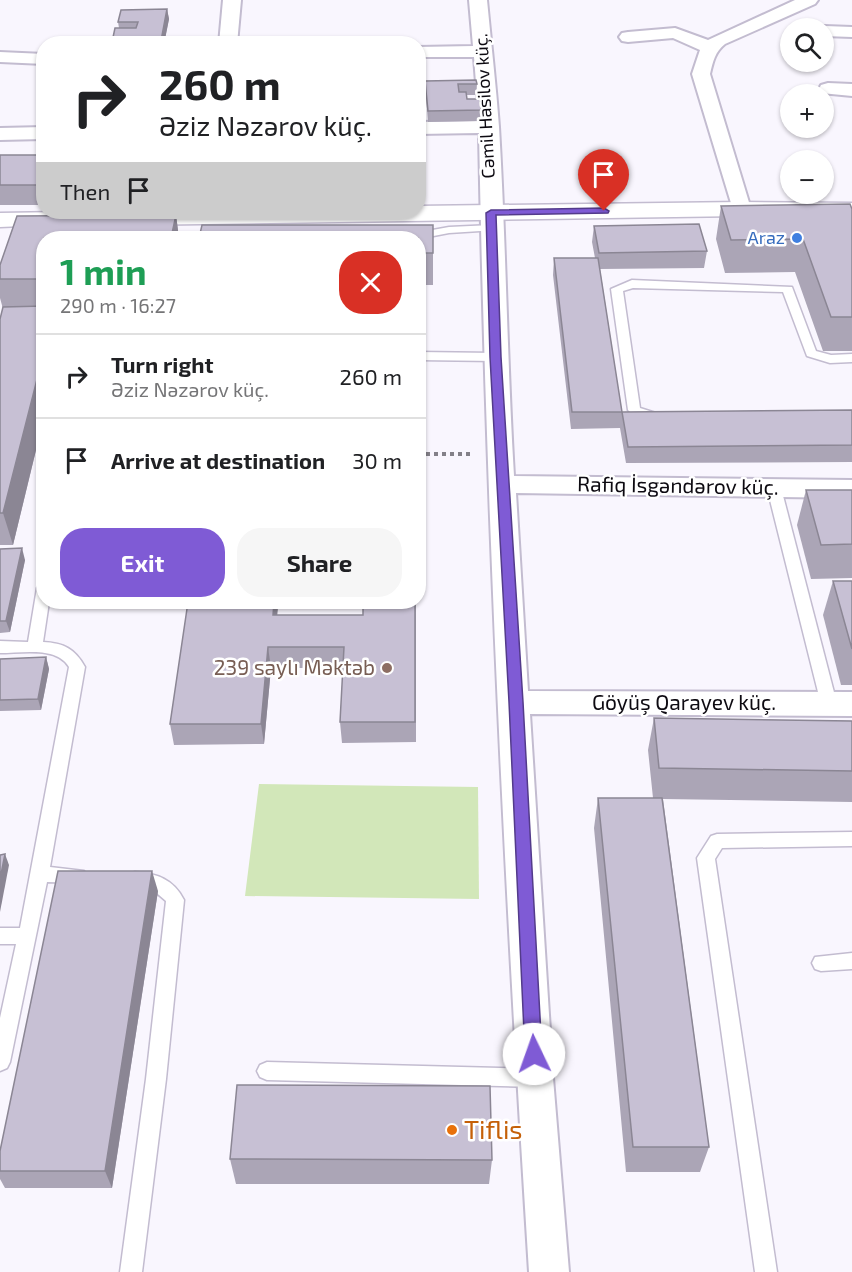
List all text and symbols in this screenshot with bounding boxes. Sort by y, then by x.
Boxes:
map controls [780,18,834,204]
button: search [780,18,834,72]
street label: Cəmil Hasilov küç. [469,33,500,179]
text: 260 m [159,58,281,108]
icon: right [60,60,138,138]
button: + [780,84,834,138]
text: Əziz Nəzərov küç. [159,109,372,141]
pin [578,149,629,211]
button: − [780,150,834,204]
icon: arrive [587,158,620,191]
icon: arrive [122,174,155,207]
text: Then [60,178,110,204]
place label: Araz [748,226,785,248]
marker: Araz [790,231,804,245]
text: 1 min [60,249,147,292]
button: close [339,251,402,314]
text: 290 m · 16:27 [60,293,176,317]
text: Turn right [111,351,213,377]
icon: right [60,360,93,393]
text: 260 m [340,363,402,389]
text: Əziz Nəzərov küç. [111,377,269,401]
icon: arrive [60,444,93,477]
text: Arrive at destination [111,447,325,473]
text: 30 m [352,447,402,473]
street label: Rafiq İsgəndərov küç. [577,470,779,501]
button: Exit [60,528,225,597]
button: Share [237,528,402,597]
place label: 239 saylı Məktəb [214,654,375,679]
marker: 239 saylı Məktəb [380,661,394,675]
street label: Göyüş Qarayev küç. [592,689,776,716]
position arrow [502,1022,566,1086]
place label: Tiflis [464,1113,523,1144]
marker: Tiflis [445,1123,459,1137]

